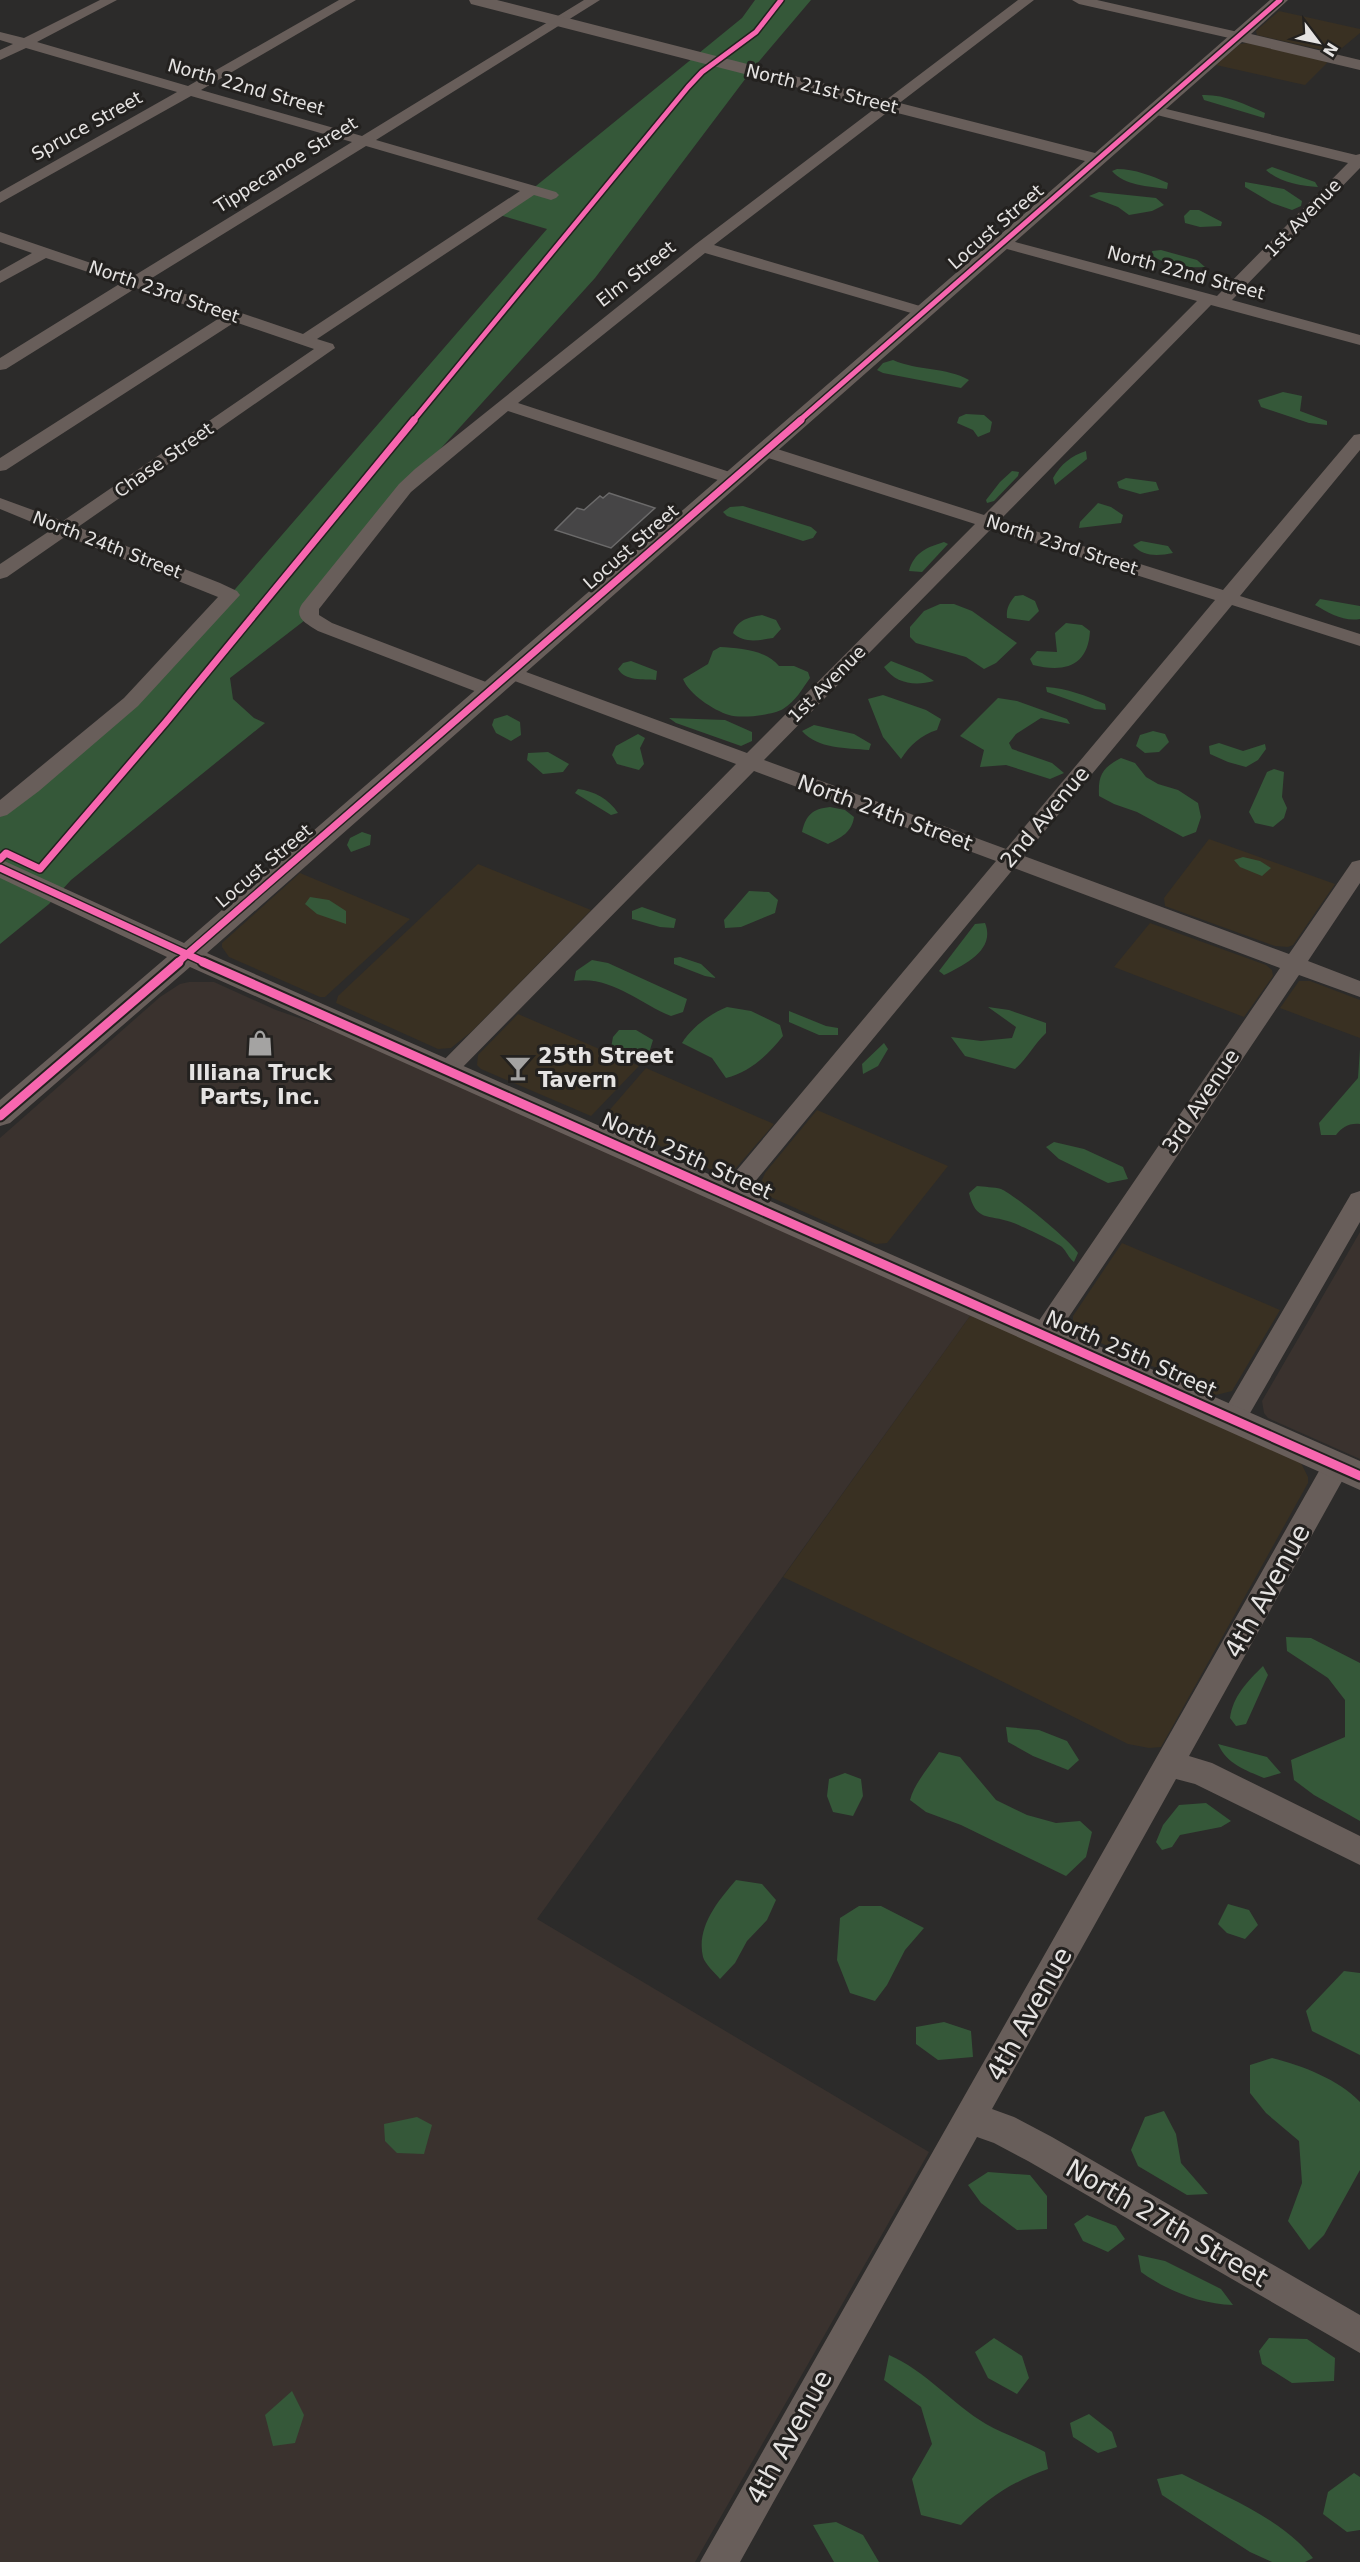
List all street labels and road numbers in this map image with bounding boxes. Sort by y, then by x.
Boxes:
street label: North 22nd Street [165,54,327,119]
street label: North 21st Street [744,59,900,118]
street label: Spruce Street [28,87,146,165]
street label: Tippecanoe Street [210,112,361,218]
street label: 1st Avenue [1260,174,1345,261]
street label: Locust Street [944,180,1047,274]
street label: Elm Street [592,236,679,311]
street label: North 22nd Street [1105,241,1267,304]
street label: North 23rd Street [86,256,242,327]
street label: Chase Street [110,418,217,501]
street label: Locust Street [579,500,682,594]
street label: North 24th Street [30,506,185,583]
street label: North 23rd Street [984,510,1140,579]
street label: 1st Avenue [784,641,870,727]
street label: 2nd Avenue [996,762,1094,872]
street label: North 24th Street [794,770,976,856]
street label: Locust Street [211,819,316,912]
street label: 3rd Avenue [1158,1045,1244,1157]
street label: North 25th Street [598,1108,776,1204]
street label: North 25th Street [1042,1306,1220,1402]
street label: 4th Avenue [1218,1519,1316,1663]
street label: 4th Avenue [980,1942,1078,2086]
street label: North 27th Street [1061,2153,1273,2293]
street label: 4th Avenue [740,2365,838,2509]

